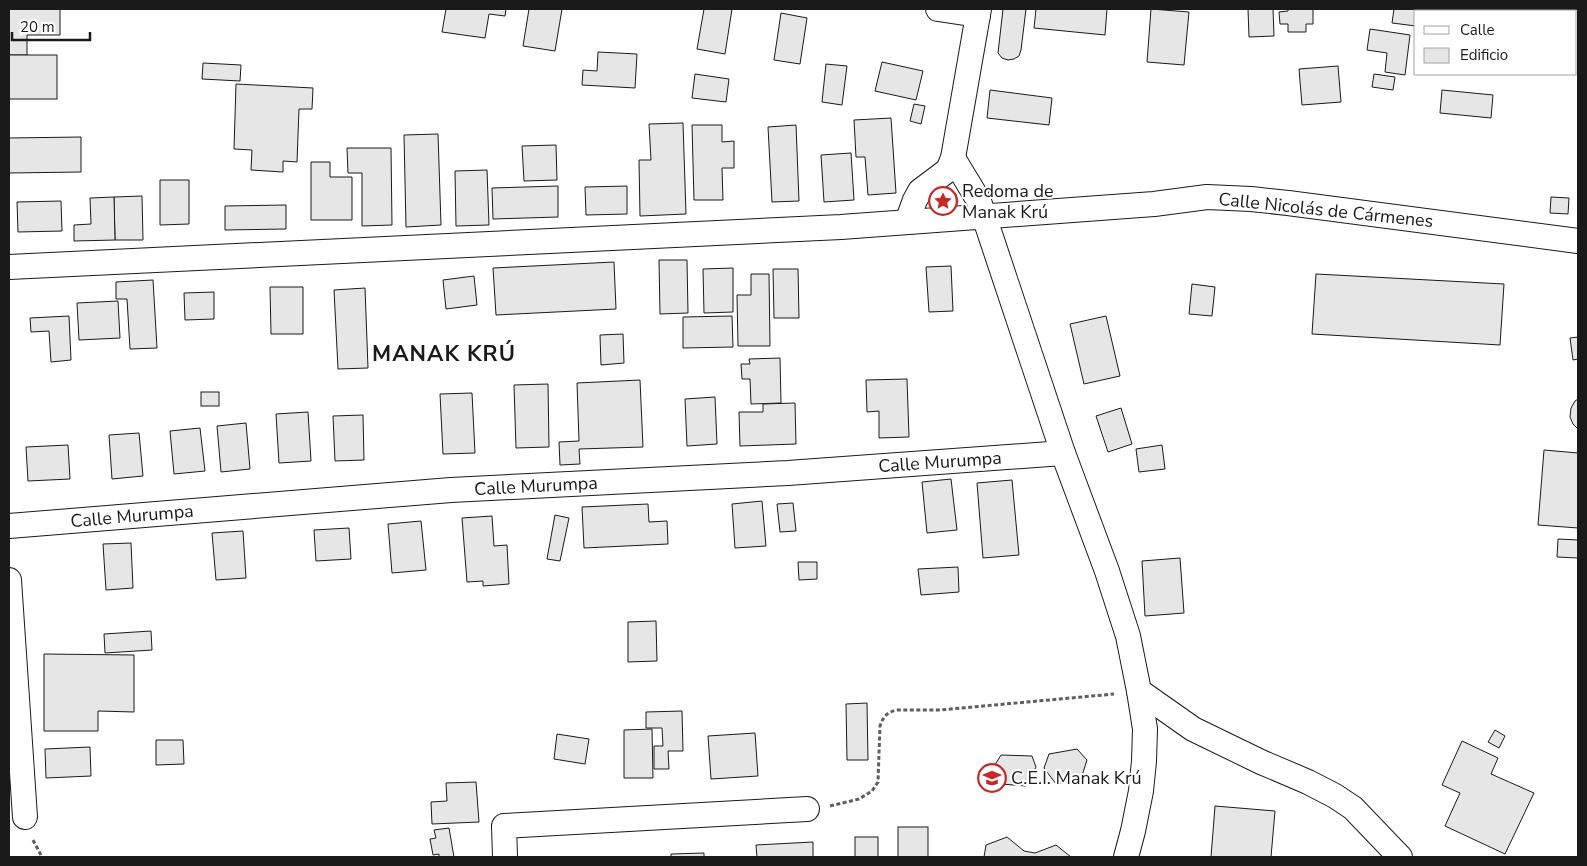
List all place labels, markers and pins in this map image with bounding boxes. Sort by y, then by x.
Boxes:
place label: Redoma de Manak Krú [962,179,1054,224]
place icon: Redoma de Manak Krú [928,186,958,216]
school or university icon: C.E.I. Manak Krú [977,763,1007,793]
place label: C.E.I. Manak Krú [1011,766,1142,790]

